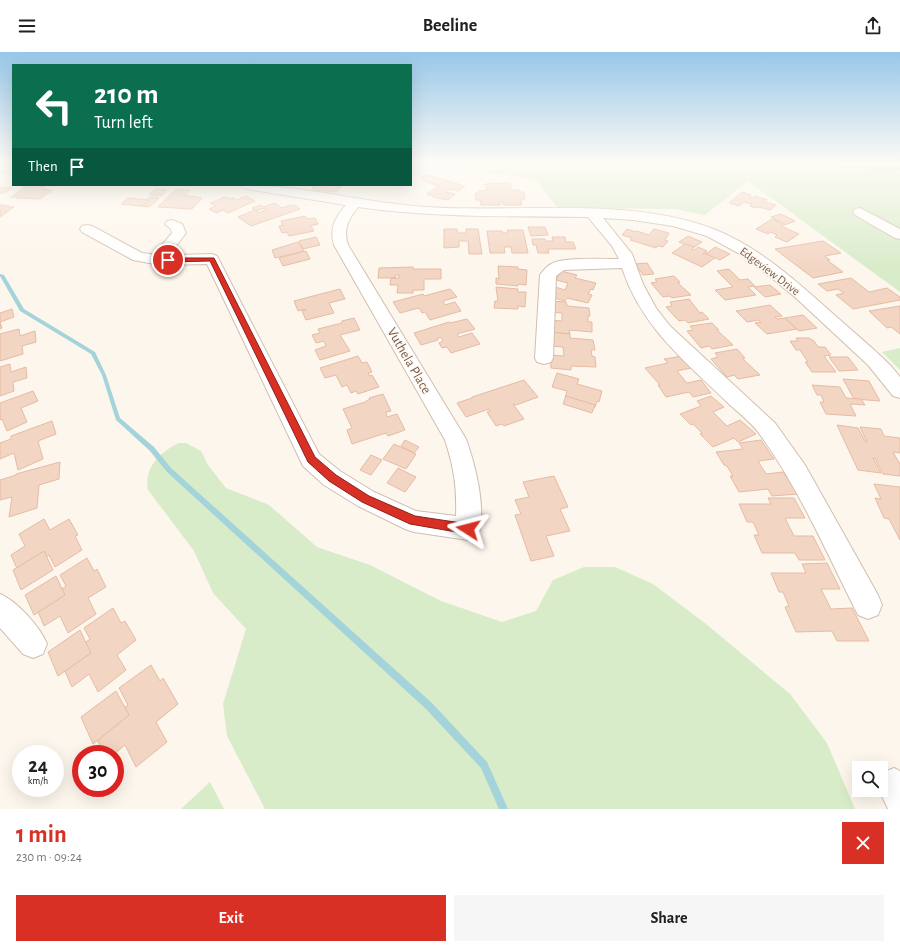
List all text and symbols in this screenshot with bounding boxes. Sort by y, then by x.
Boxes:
icon: menu [16,15,38,37]
icon: share [862,15,884,37]
text: Beeline [423,17,477,35]
icon: left [28,80,80,132]
text: 210 m [94,81,159,109]
text: Turn left [94,114,153,132]
icon: arrive [66,156,88,178]
text: Then [28,159,58,174]
pin [151,243,185,277]
street label: Edgeview Drive [738,245,802,297]
icon: arrive [157,249,179,271]
street label: Vuthela Place [384,326,434,396]
position arrow [447,508,489,550]
speed limit sign: 30 [72,745,124,797]
text: 24 [28,756,48,776]
map controls [852,761,888,797]
button: search [852,761,888,797]
text: km/h [28,776,48,786]
button: close [842,822,884,864]
text: 1 min [16,823,67,847]
text: 230 m · 09:24 [16,851,82,864]
button: Exit [16,895,446,941]
button: Share [454,895,884,941]

